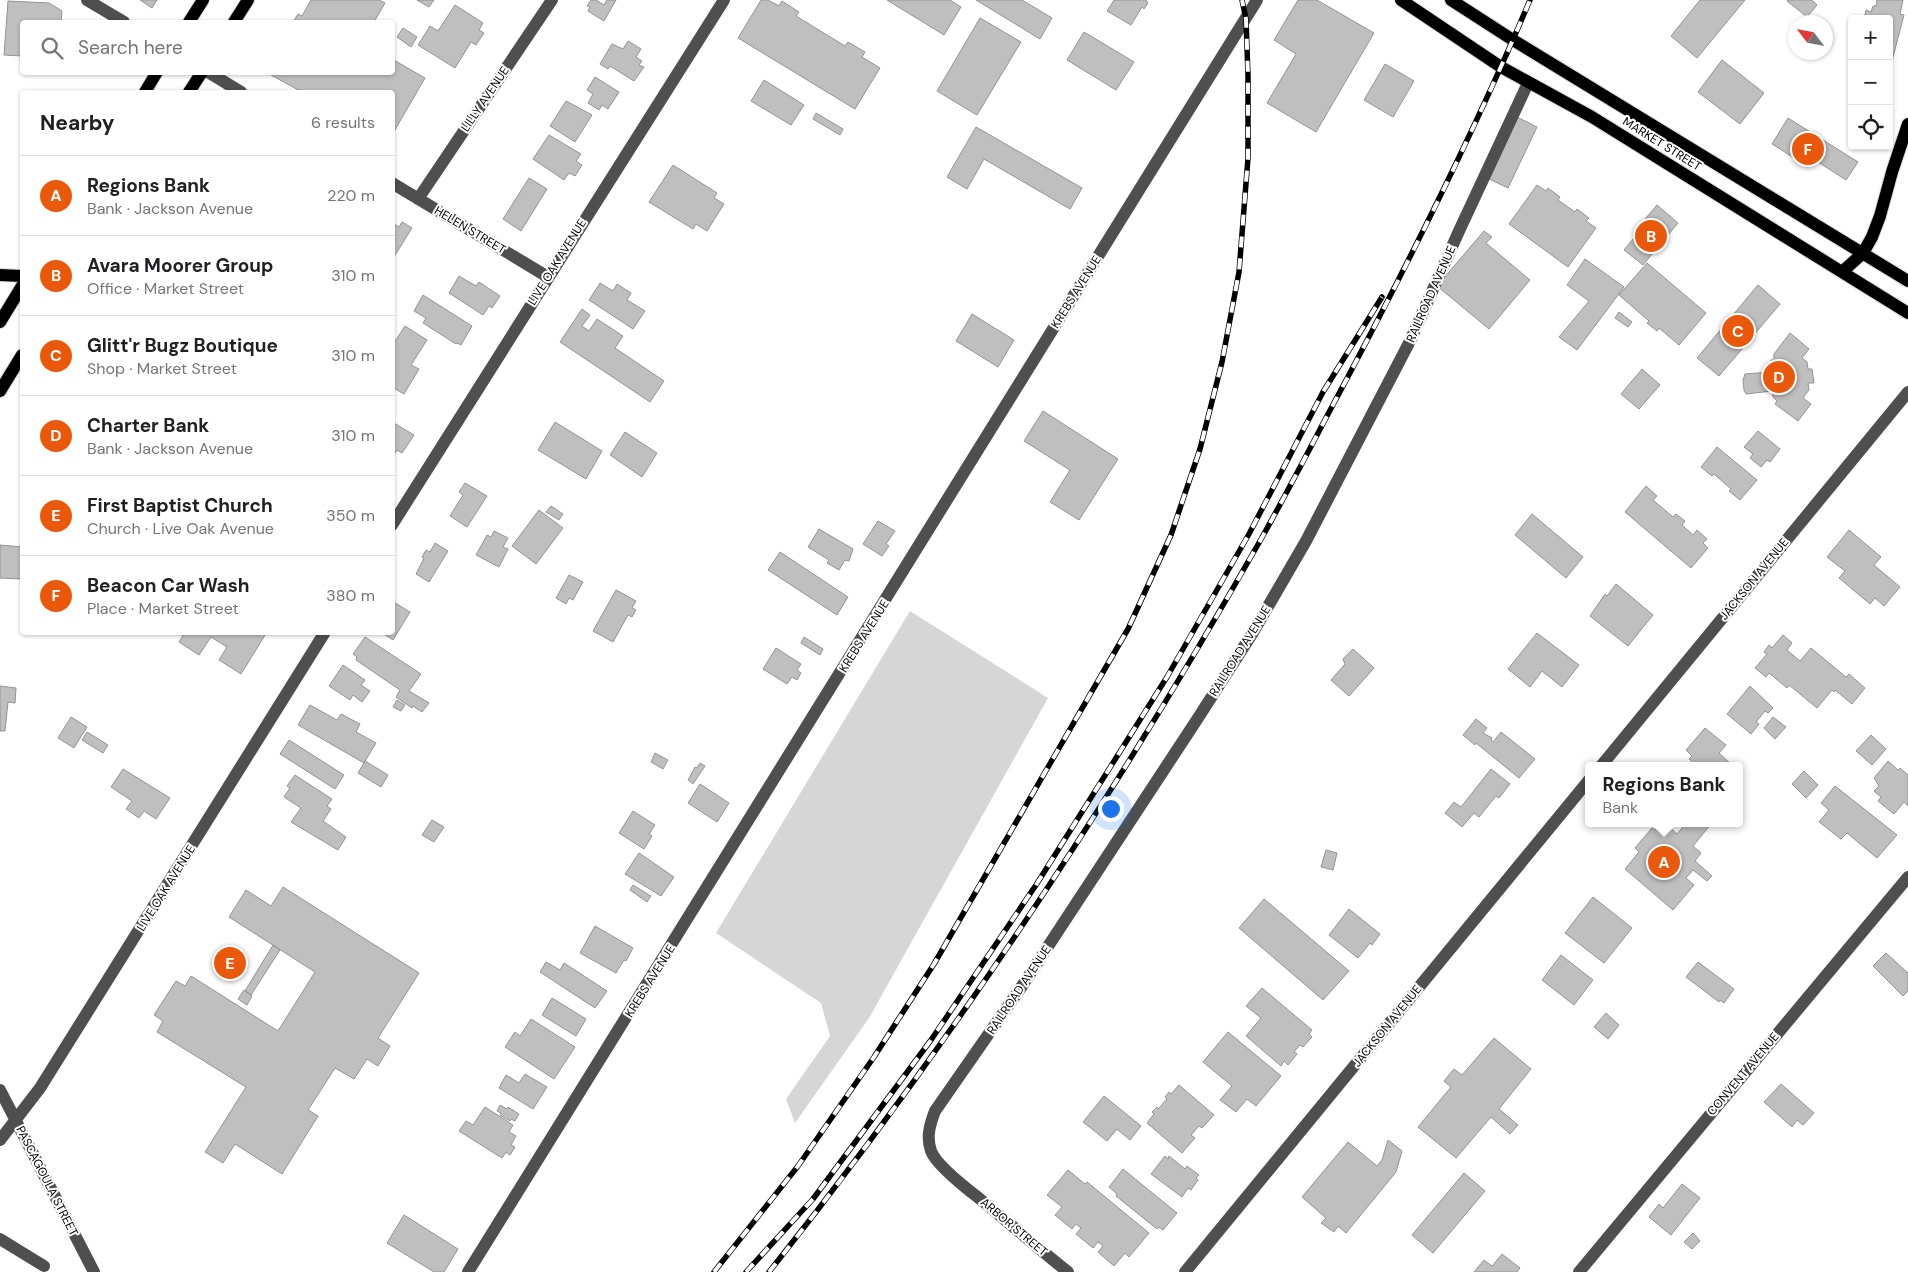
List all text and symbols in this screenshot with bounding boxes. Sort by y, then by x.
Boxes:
north arrow [1788,15,1833,60]
map controls [1848,15,1893,150]
button: + [1848,15,1893,60]
search box [20,20,395,75]
icon: search [38,34,66,62]
text: Search here [78,35,183,60]
button: − [1848,60,1893,105]
street label: LILLY AVENUE [457,63,513,135]
button: locate [1848,105,1893,150]
text: Nearby [40,109,114,137]
text: 6 results [311,112,375,133]
street label: MARKET STREET [1620,113,1705,175]
pin: F [1792,130,1824,168]
text: Regions Bank [87,173,210,198]
text: A [50,185,62,206]
text: 220 m [327,185,375,206]
text: Bank · Jackson Avenue [87,198,253,219]
street label: HELEN STREET [431,202,509,258]
street label: LIVE OAK AVENUE [524,216,590,308]
pin: B [1635,217,1667,255]
street label: RAILROAD AVENUE [1403,243,1460,345]
street label: KREBS AVENUE [1047,252,1105,331]
text: Avara Moorer Group [87,253,274,278]
text: B [51,265,61,286]
text: 310 m [331,265,375,286]
text: Office · Market Street [87,278,244,299]
pin: C [1722,312,1754,350]
text: Glitt'r Bugz Boutique [87,333,278,358]
text: C [50,345,62,366]
text: 310 m [331,345,375,366]
text: Shop · Market Street [87,358,237,379]
pin: D [1763,358,1795,396]
text: Charter Bank [87,413,209,438]
text: D [50,425,62,446]
text: 310 m [331,425,375,446]
text: Bank · Jackson Avenue [87,438,253,459]
text: First Baptist Church [87,493,273,518]
text: E [51,505,61,526]
text: 350 m [326,505,375,526]
text: Church · Live Oak Avenue [87,518,274,539]
street label: JACKSON AVENUE [1716,535,1792,623]
text: Beacon Car Wash [87,573,250,598]
text: F [52,585,60,606]
text: 380 m [326,585,375,606]
street label: KREBS AVENUE [835,596,893,675]
text: Place · Market Street [87,598,239,619]
street label: RAILROAD AVENUE [1206,602,1274,699]
popup [1585,762,1743,827]
text: Regions Bank [1603,772,1726,797]
your location [1098,796,1124,822]
text: Bank [1603,797,1638,818]
street label: LIVE OAK AVENUE [133,842,199,934]
pin: A [1648,843,1680,881]
street label: KREBS AVENUE [621,941,679,1020]
street label: RAILROAD AVENUE [983,942,1055,1038]
pin: E [214,944,246,982]
street label: JACKSON AVENUE [1349,982,1425,1070]
street label: CONVENT AVENUE [1704,1029,1783,1119]
street label: PASCAGOULA STREET [12,1123,82,1239]
street label: ARBOR STREET [977,1194,1051,1260]

